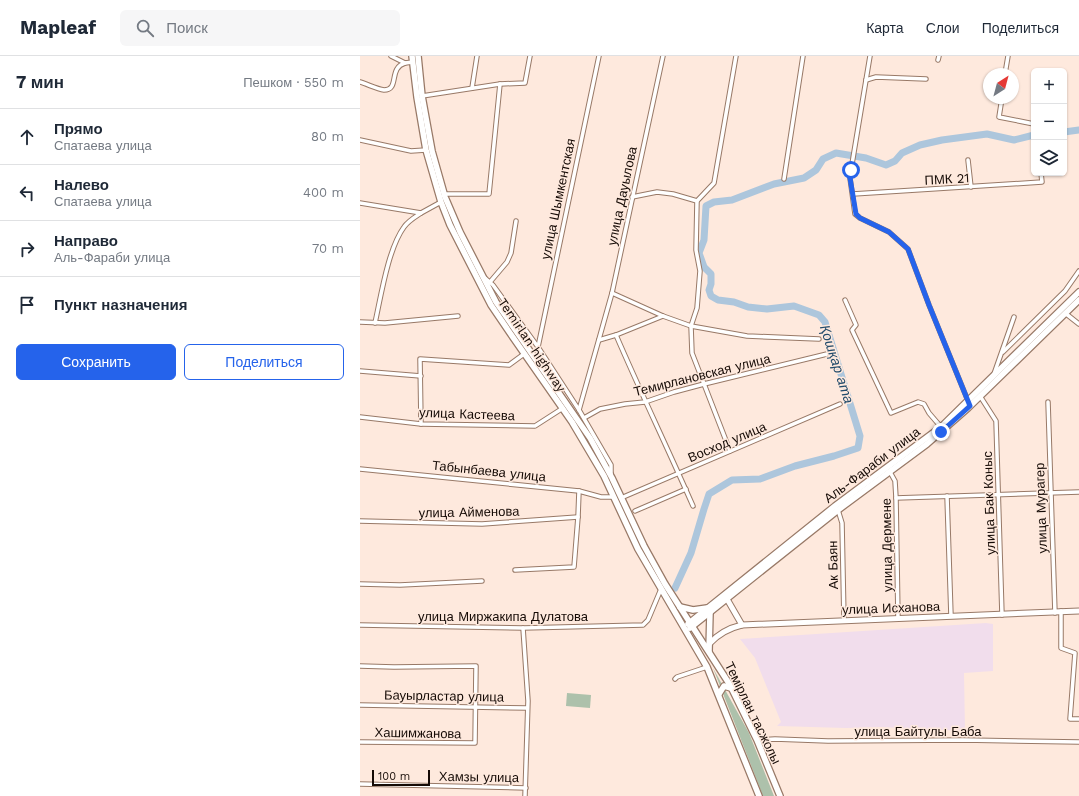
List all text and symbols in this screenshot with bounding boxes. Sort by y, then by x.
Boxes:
search box [120,10,400,46]
text: Mapleaf [20,16,96,39]
icon: search [134,17,156,39]
text: Поиск [166,19,208,37]
text: Карта [866,20,904,36]
text: Слои [926,20,960,36]
text: Поделиться [982,20,1059,36]
north arrow [983,68,1019,104]
map controls [1031,68,1067,176]
button: + [1031,68,1067,104]
text: 7 мин [16,72,64,92]
text: Пешком · 550 m [243,75,344,90]
button: − [1031,104,1067,140]
text: Прямо [54,120,103,138]
icon: ahead [16,126,38,148]
text: 80 m [311,129,344,144]
street label: улица Шымкентская [538,137,578,261]
text: Спатаева улица [54,138,152,153]
button: layers [1031,140,1067,176]
street label: улица Дауылова [604,144,640,247]
route start [842,161,860,179]
street label: ПМК 21 [924,170,970,188]
text: Налево [54,176,109,194]
icon: left [16,182,38,204]
text: 400 m [303,185,344,200]
text: Спатаева улица [54,194,152,209]
text: Направо [54,232,118,250]
icon: right [16,238,38,260]
text: 70 m [312,241,344,256]
text: Аль-Фараби улица [54,250,170,265]
icon: arrive [16,294,38,316]
street label: Temirlan highway [495,295,569,395]
text: Пункт назначения [54,296,187,314]
water label: Қошқар ата [817,323,857,405]
button: Сохранить [16,344,176,380]
button: Поделиться [184,344,344,380]
street label: Темирлановская улица [632,351,773,399]
street label: улица Кастеева [419,405,516,423]
street label: Восход улица [686,418,769,465]
route end [932,423,950,441]
street label: Аль-Фараби улица [821,424,923,506]
street label: улица Бак Коныс [980,450,998,555]
street label: Табынбаева улица [431,458,547,485]
street label: улица Мурагер [1032,462,1050,554]
street label: улица Дермене [879,498,895,592]
street label: улица Айменова [419,504,520,520]
street label: Ак Баян [825,540,841,590]
street label: улица Исханова [842,599,941,617]
street label: улица Миржакипа Дулатова [418,609,589,624]
street label: Темірлан тасжолы [722,659,784,767]
street label: Бауырластар улица [384,687,505,705]
street label: улица Байтулы Баба [854,724,982,739]
street label: Хашимжанова [374,725,462,741]
scale bar [372,768,430,787]
street label: Хамзы улица [439,769,520,785]
text: 100 m [378,770,410,783]

